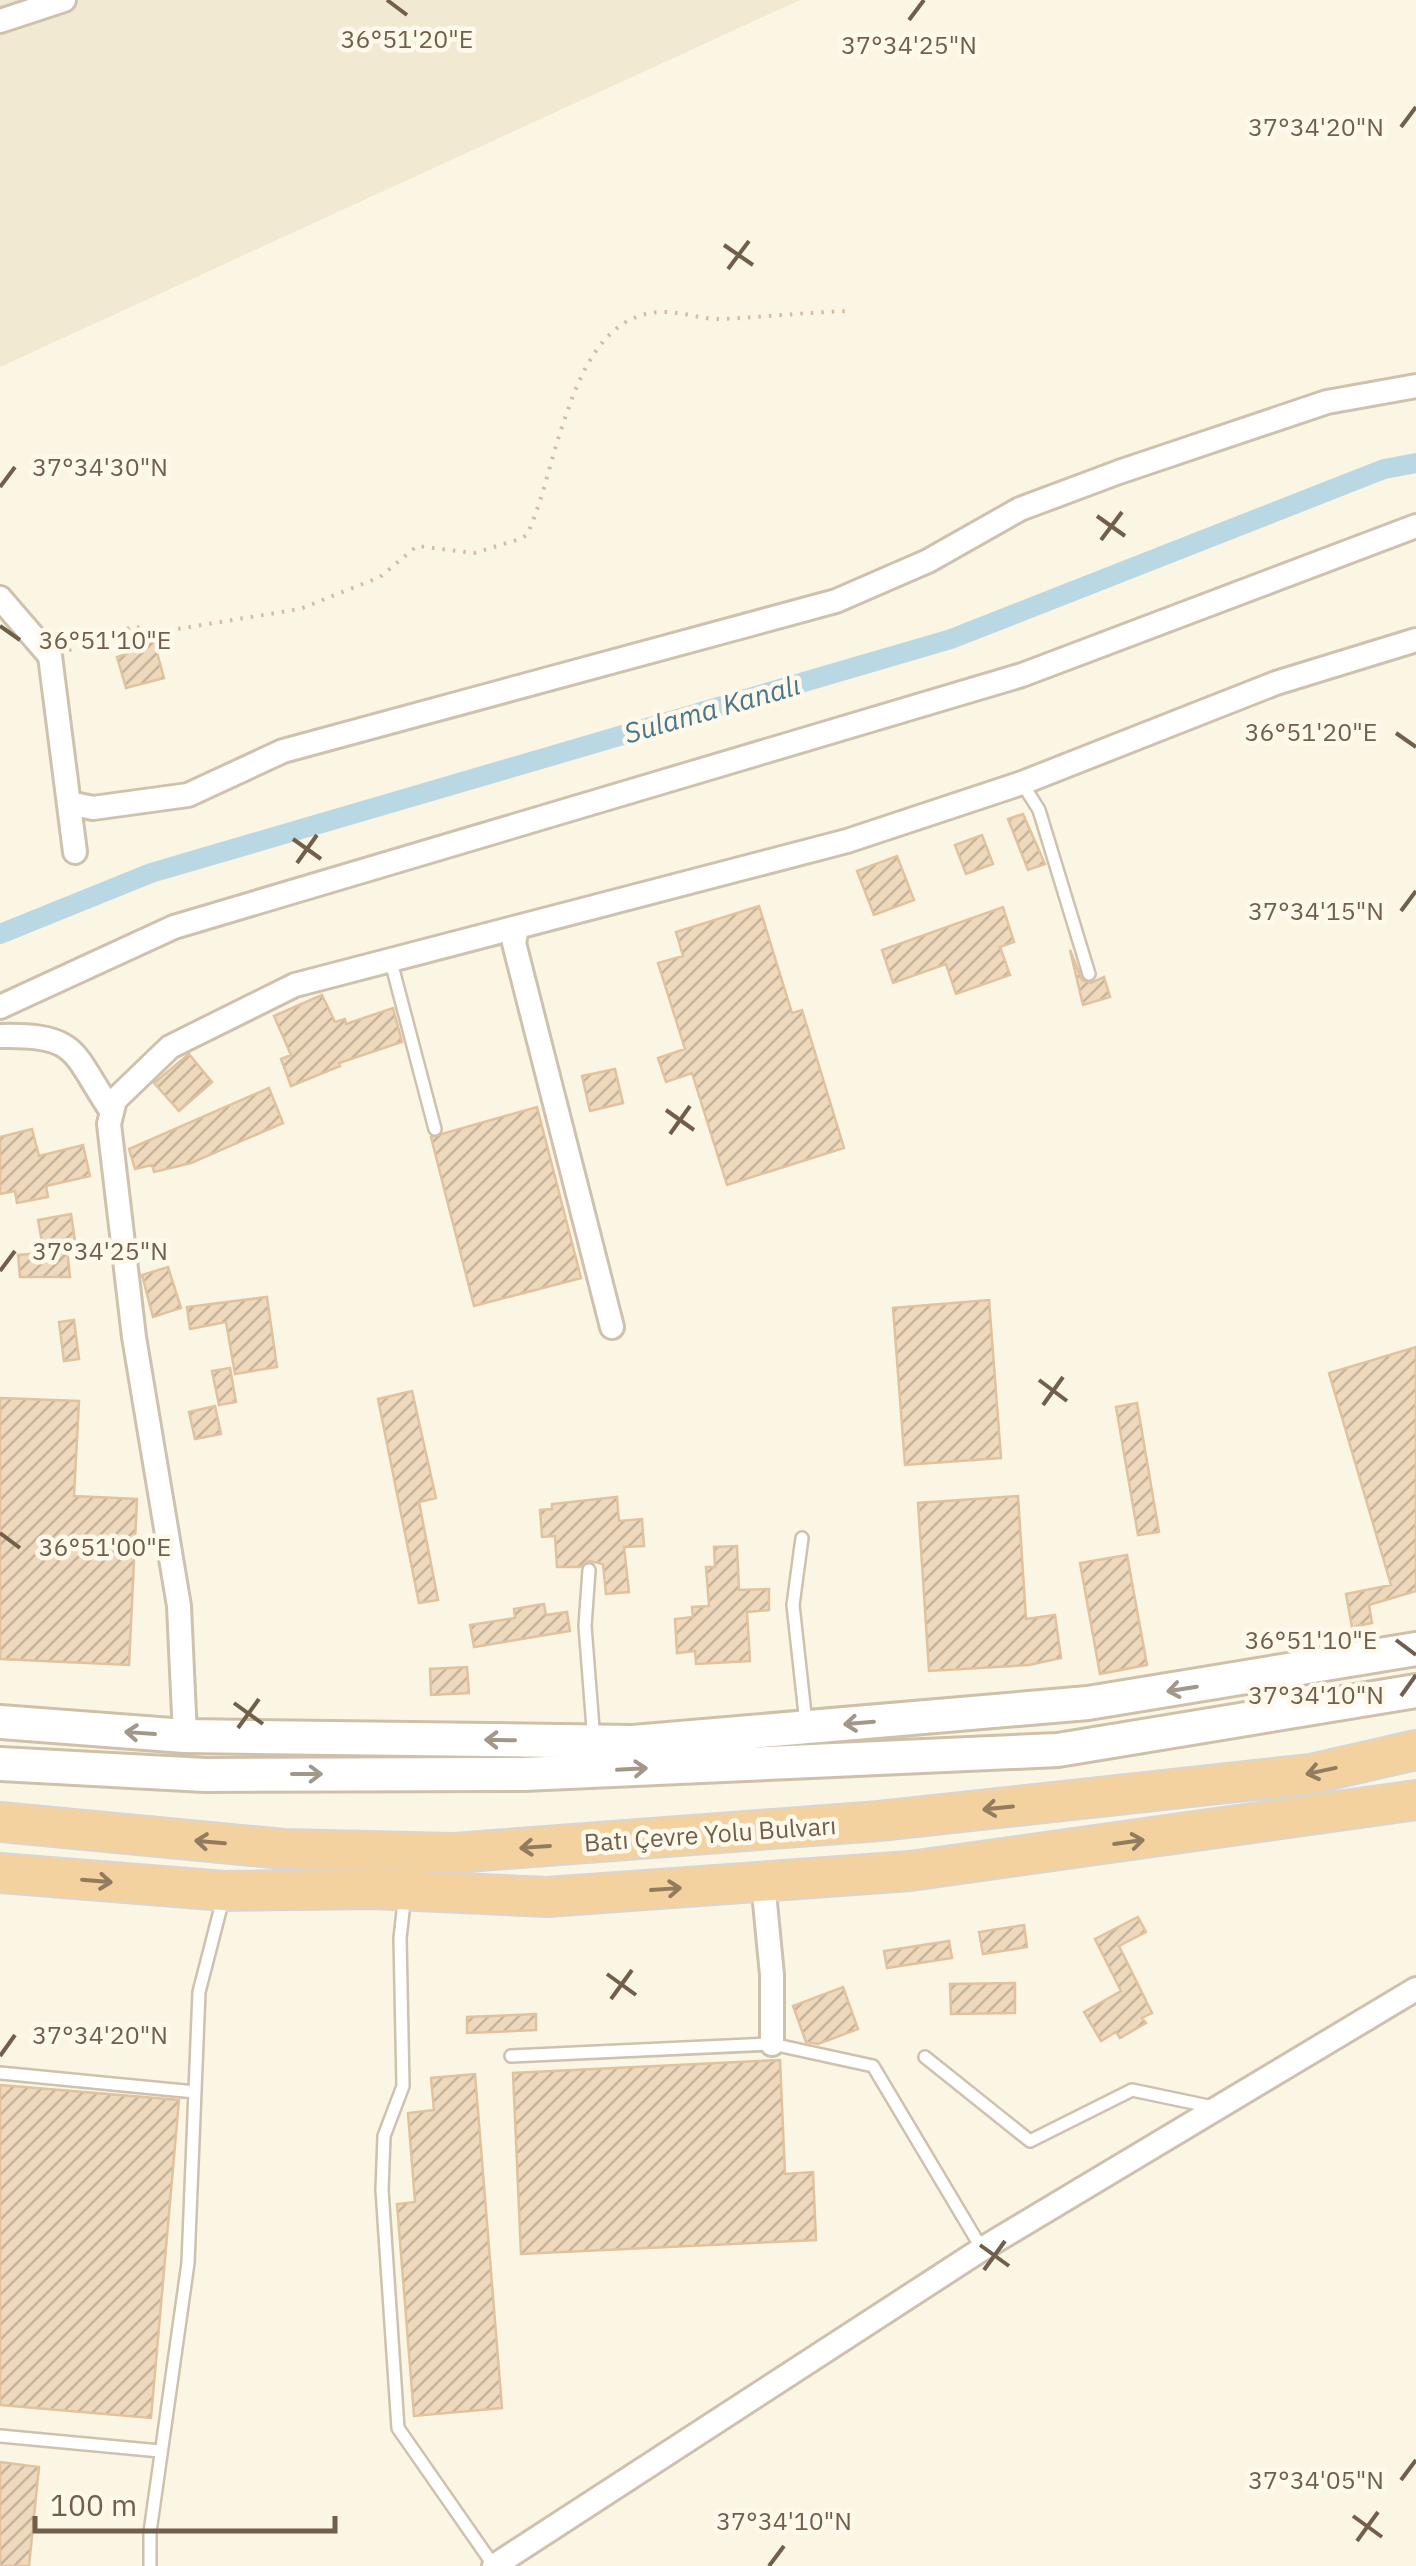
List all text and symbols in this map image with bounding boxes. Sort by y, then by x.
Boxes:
text: 36°51'20"E [341,22,473,55]
text: 37°34'25"N [841,28,977,61]
text: 37°34'20"N [1248,110,1384,143]
text: 37°34'30"N [32,450,168,483]
text: 36°51'10"E [39,623,171,656]
water label: Sulama Kanalı [619,666,804,751]
text: 36°51'20"E [1245,715,1377,748]
text: 37°34'15"N [1248,894,1384,927]
text: 37°34'25"N [32,1234,168,1267]
text: 36°51'00"E [39,1530,171,1563]
text: 36°51'10"E [1245,1623,1377,1656]
text: 37°34'10"N [1248,1678,1384,1711]
one-way arrow [1166,1680,1199,1698]
one-way arrow [843,1713,875,1732]
one-way arrow [124,1723,156,1742]
one-way arrow [484,1730,516,1750]
one-way arrow [616,1759,648,1778]
one-way arrow [1306,1763,1338,1782]
one-way arrow [291,1765,323,1784]
one-way arrow [983,1799,1015,1818]
street label: Batı Çevre Yolu Bulvarı [583,1808,837,1859]
one-way arrow [195,1832,227,1851]
one-way arrow [1112,1832,1144,1851]
one-way arrow [519,1838,551,1857]
one-way arrow [81,1872,113,1891]
one-way arrow [650,1879,682,1898]
text: 37°34'20"N [32,2018,168,2051]
text: 37°34'05"N [1248,2463,1384,2496]
scale bar [35,2471,335,2533]
text: 100 m [50,2485,137,2524]
text: 37°34'10"N [716,2504,852,2537]

